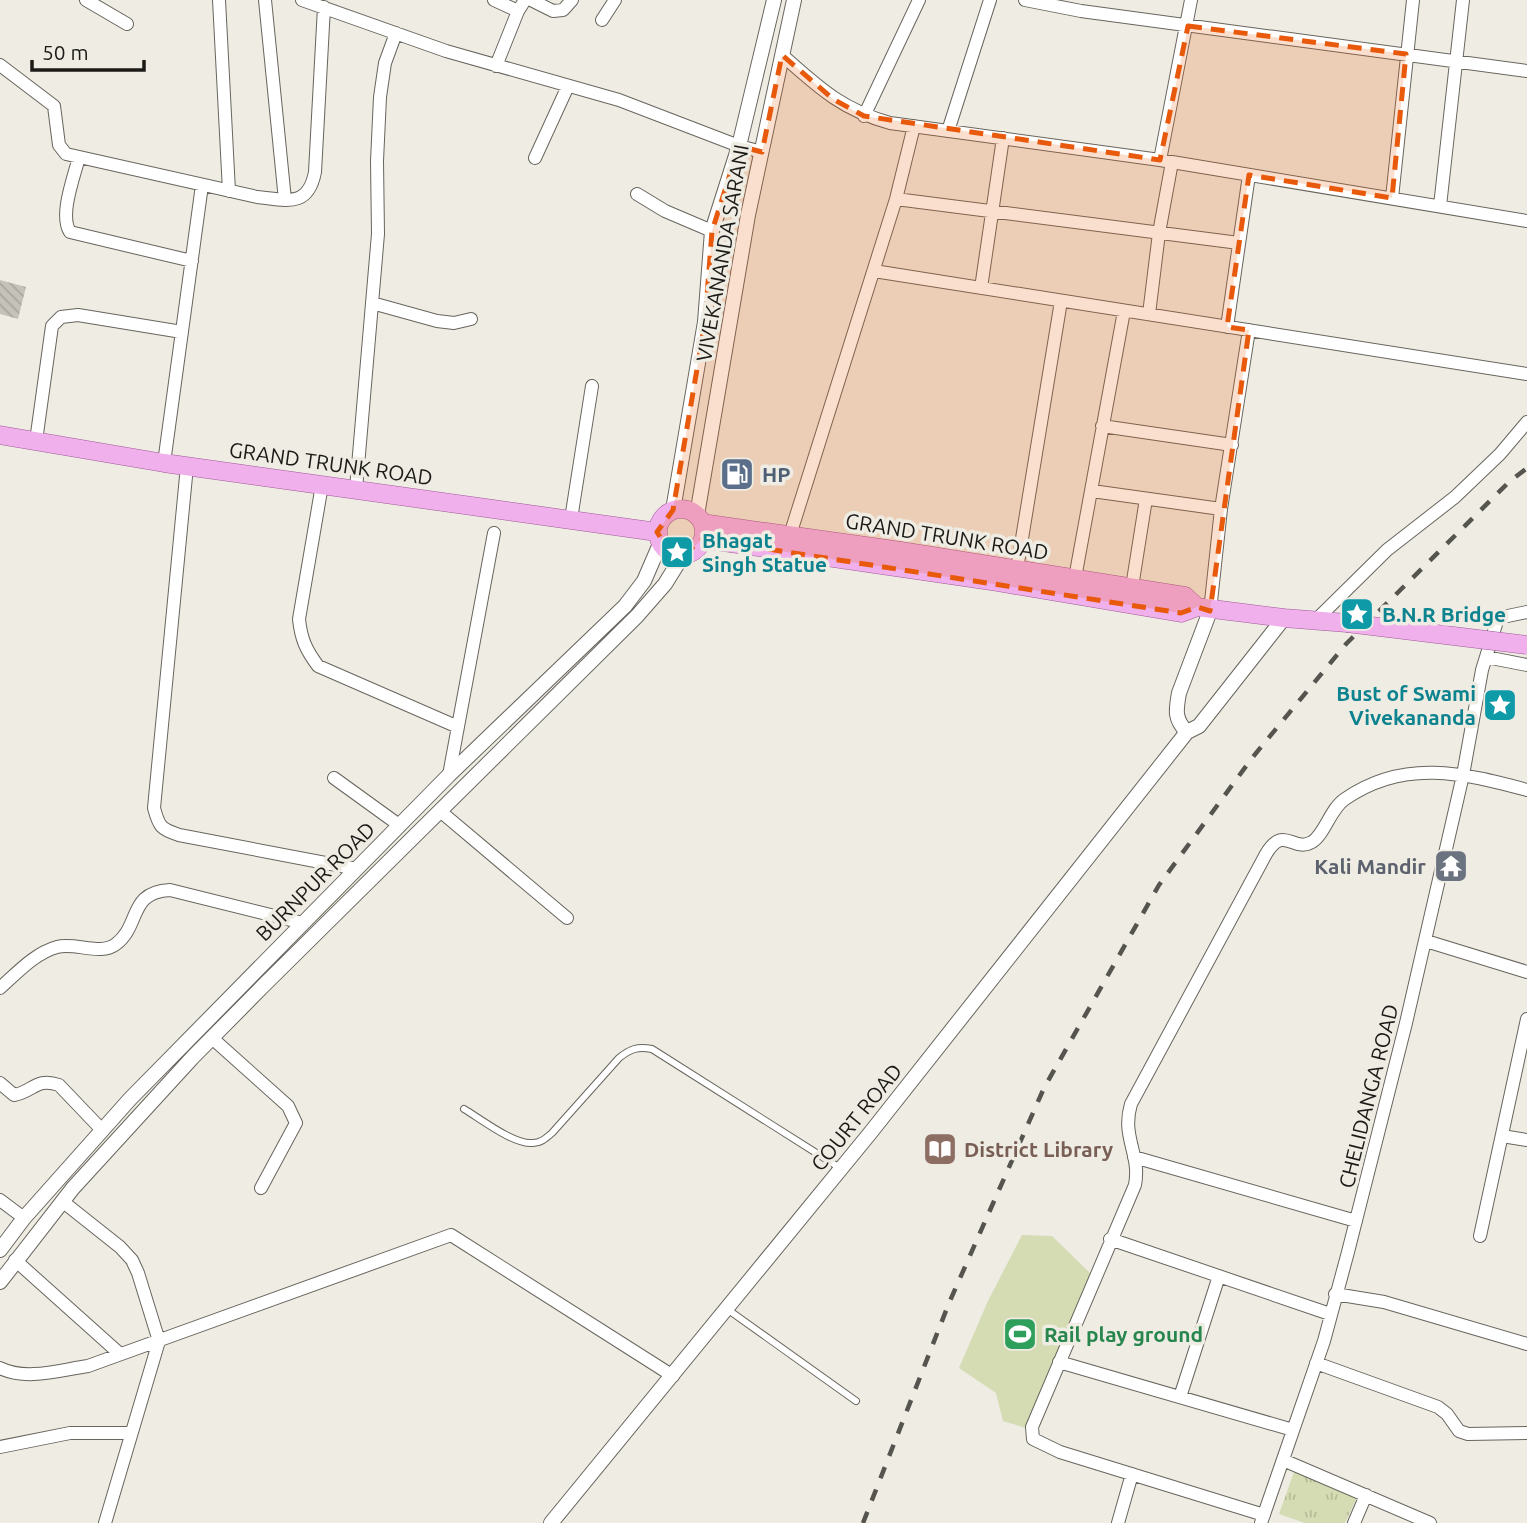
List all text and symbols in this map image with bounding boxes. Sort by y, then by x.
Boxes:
scale bar [32,28,144,72]
text: 50 m [42,40,89,64]
street label: VIVEKANANDA SARANI [691,143,753,363]
street label: GRAND TRUNK ROAD [228,437,434,489]
fuel station icon: HP [718,455,756,493]
place label: HP [762,462,791,486]
street label: GRAND TRUNK ROAD [844,508,1050,564]
place label: Bhagat Singh Statue [702,528,827,576]
place icon: Bhagat Singh Statue [658,533,696,571]
place icon: B.N.R Bridge [1338,595,1376,633]
place label: B.N.R Bridge [1382,602,1506,626]
place label: Bust of Swami Vivekananda [1336,681,1476,729]
place icon: Bust of Swami Vivekananda [1481,686,1519,724]
street label: BURNPUR ROAD [251,817,379,945]
temple icon: Kali Mandir [1432,847,1470,885]
place label: Kali Mandir [1314,854,1426,878]
street label: CHELIDANGA ROAD [1334,1002,1402,1190]
street label: COURT ROAD [806,1059,906,1175]
library icon: District Library [921,1130,959,1168]
place label: District Library [964,1137,1113,1161]
sports icon: Rail play ground [1001,1315,1039,1353]
place label: Rail play ground [1044,1322,1203,1346]

